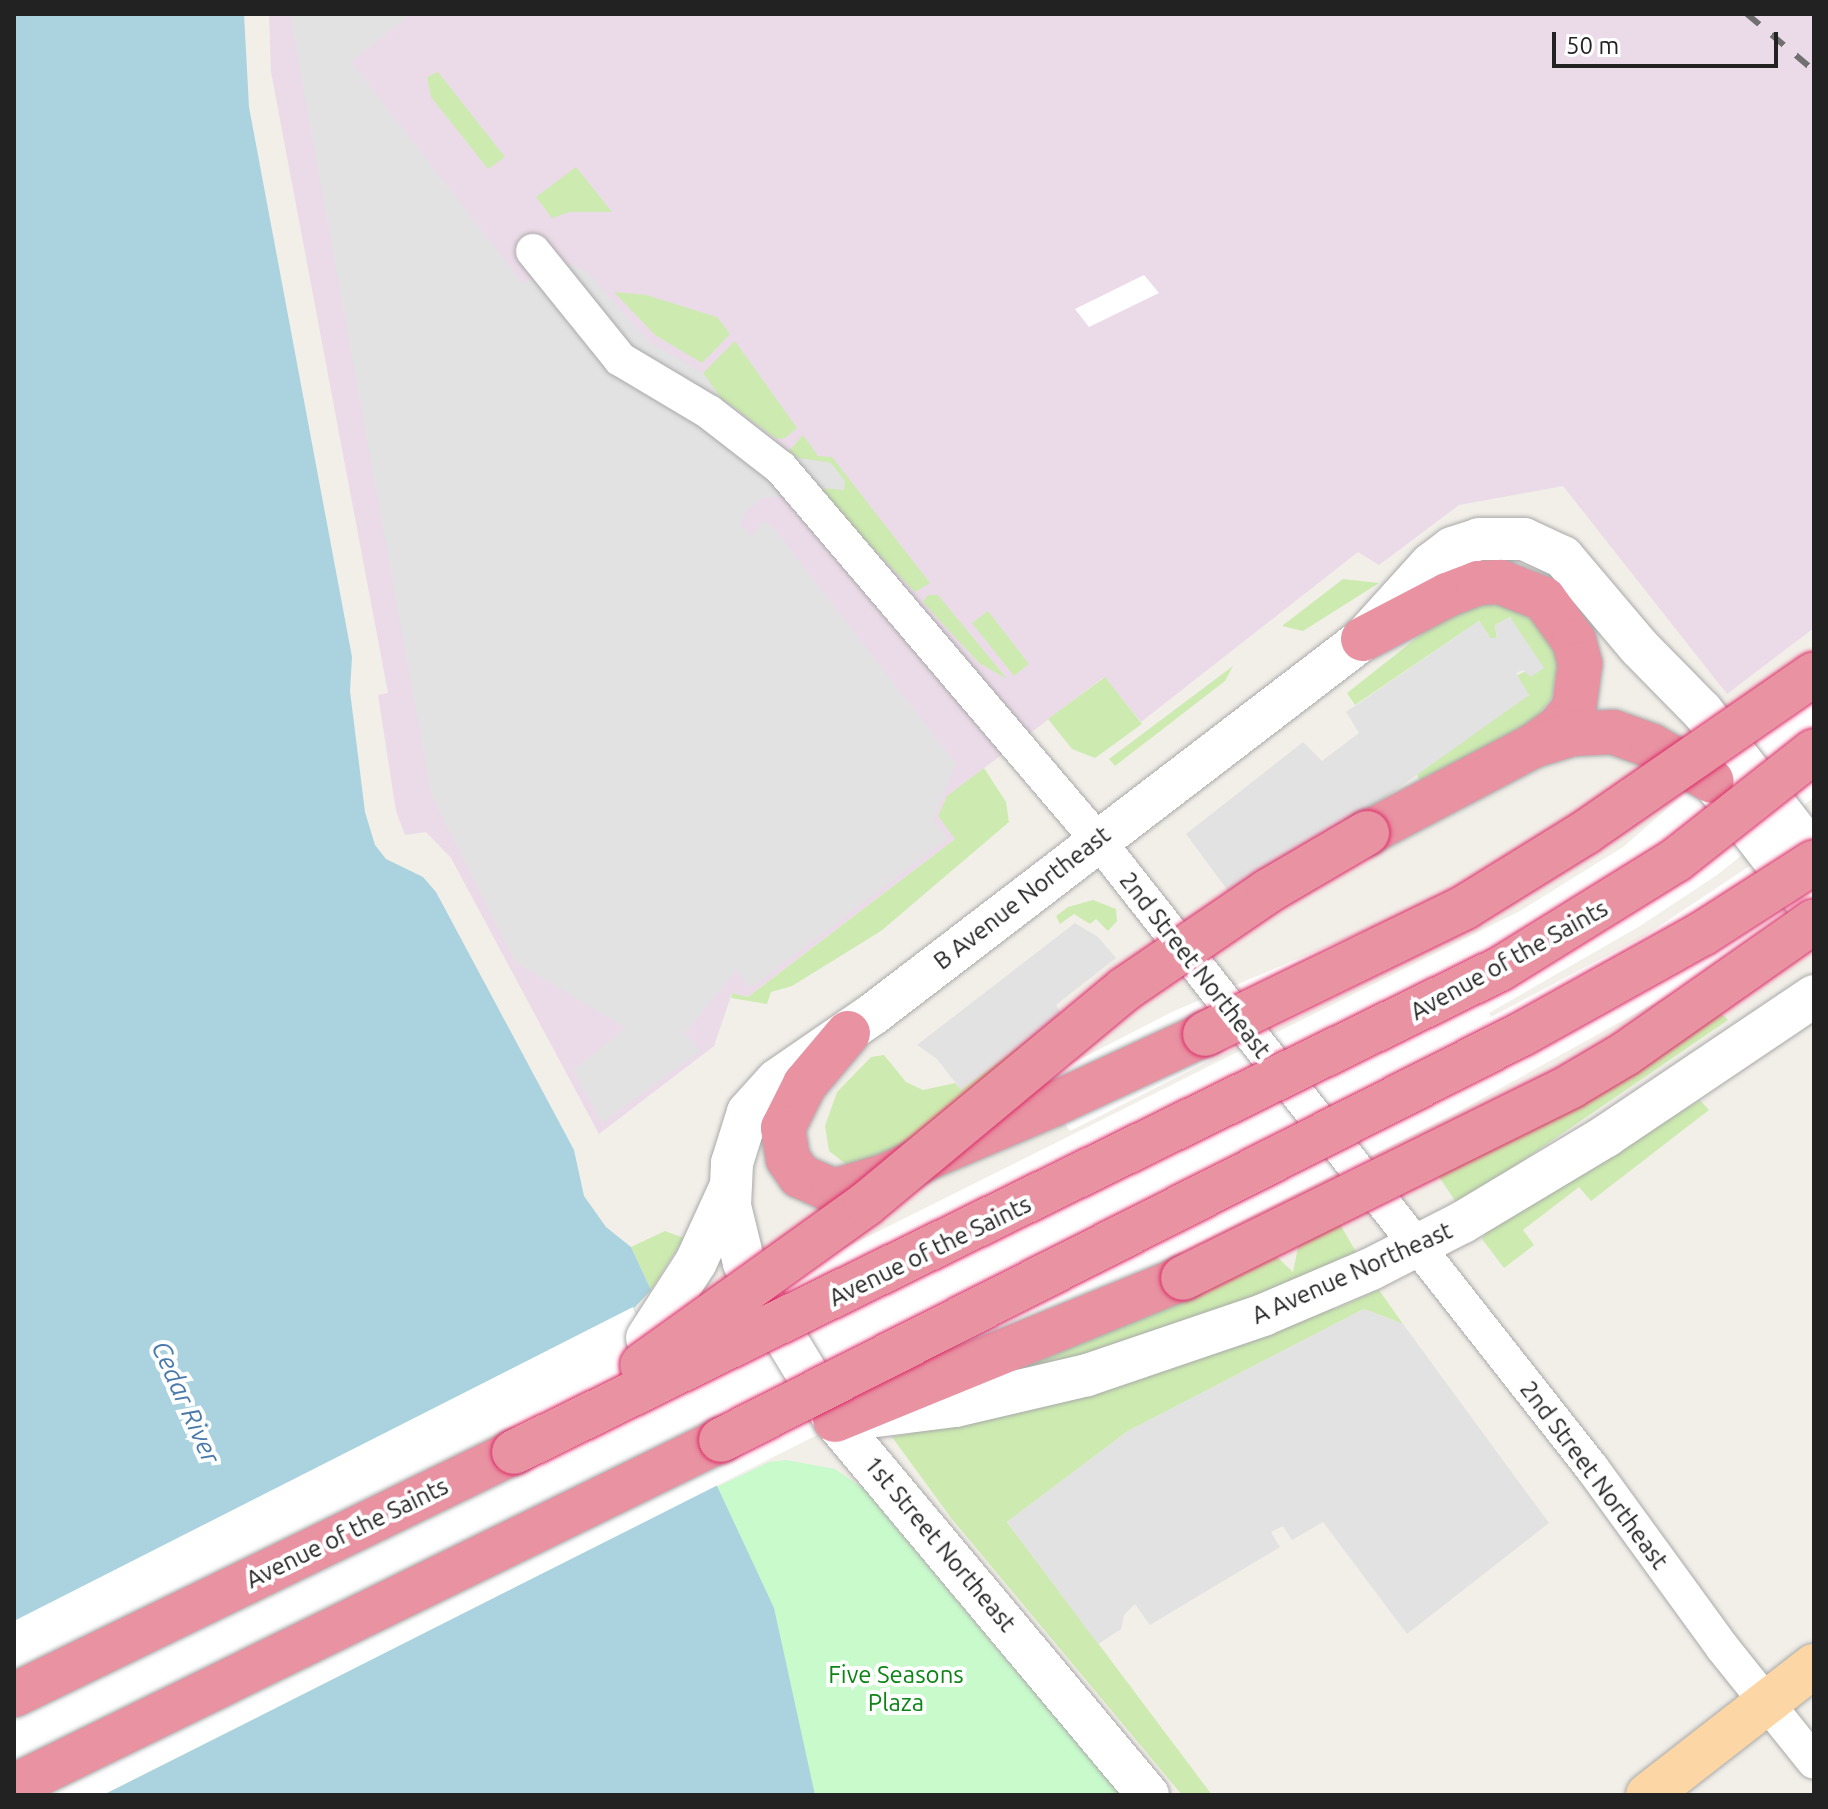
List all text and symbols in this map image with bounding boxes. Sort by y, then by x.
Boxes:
scale bar [1556,16,1782,66]
text: 50 m [1566,32,1619,59]
street label: B Avenue Northeast [928,820,1116,976]
street label: 2nd Street Northeast [1113,866,1277,1064]
street label: Avenue of the Saints [1405,894,1613,1026]
street label: Avenue of the Saints [824,1190,1036,1312]
street label: A Avenue Northeast [1247,1216,1457,1330]
water label: Cedar River [145,1336,227,1468]
street label: 2nd Street Northeast [1514,1375,1674,1575]
street label: 1st Street Northeast [858,1450,1022,1638]
street label: Avenue of the Saints [241,1472,453,1594]
park label: Five Seasons Plaza [828,1661,964,1717]

